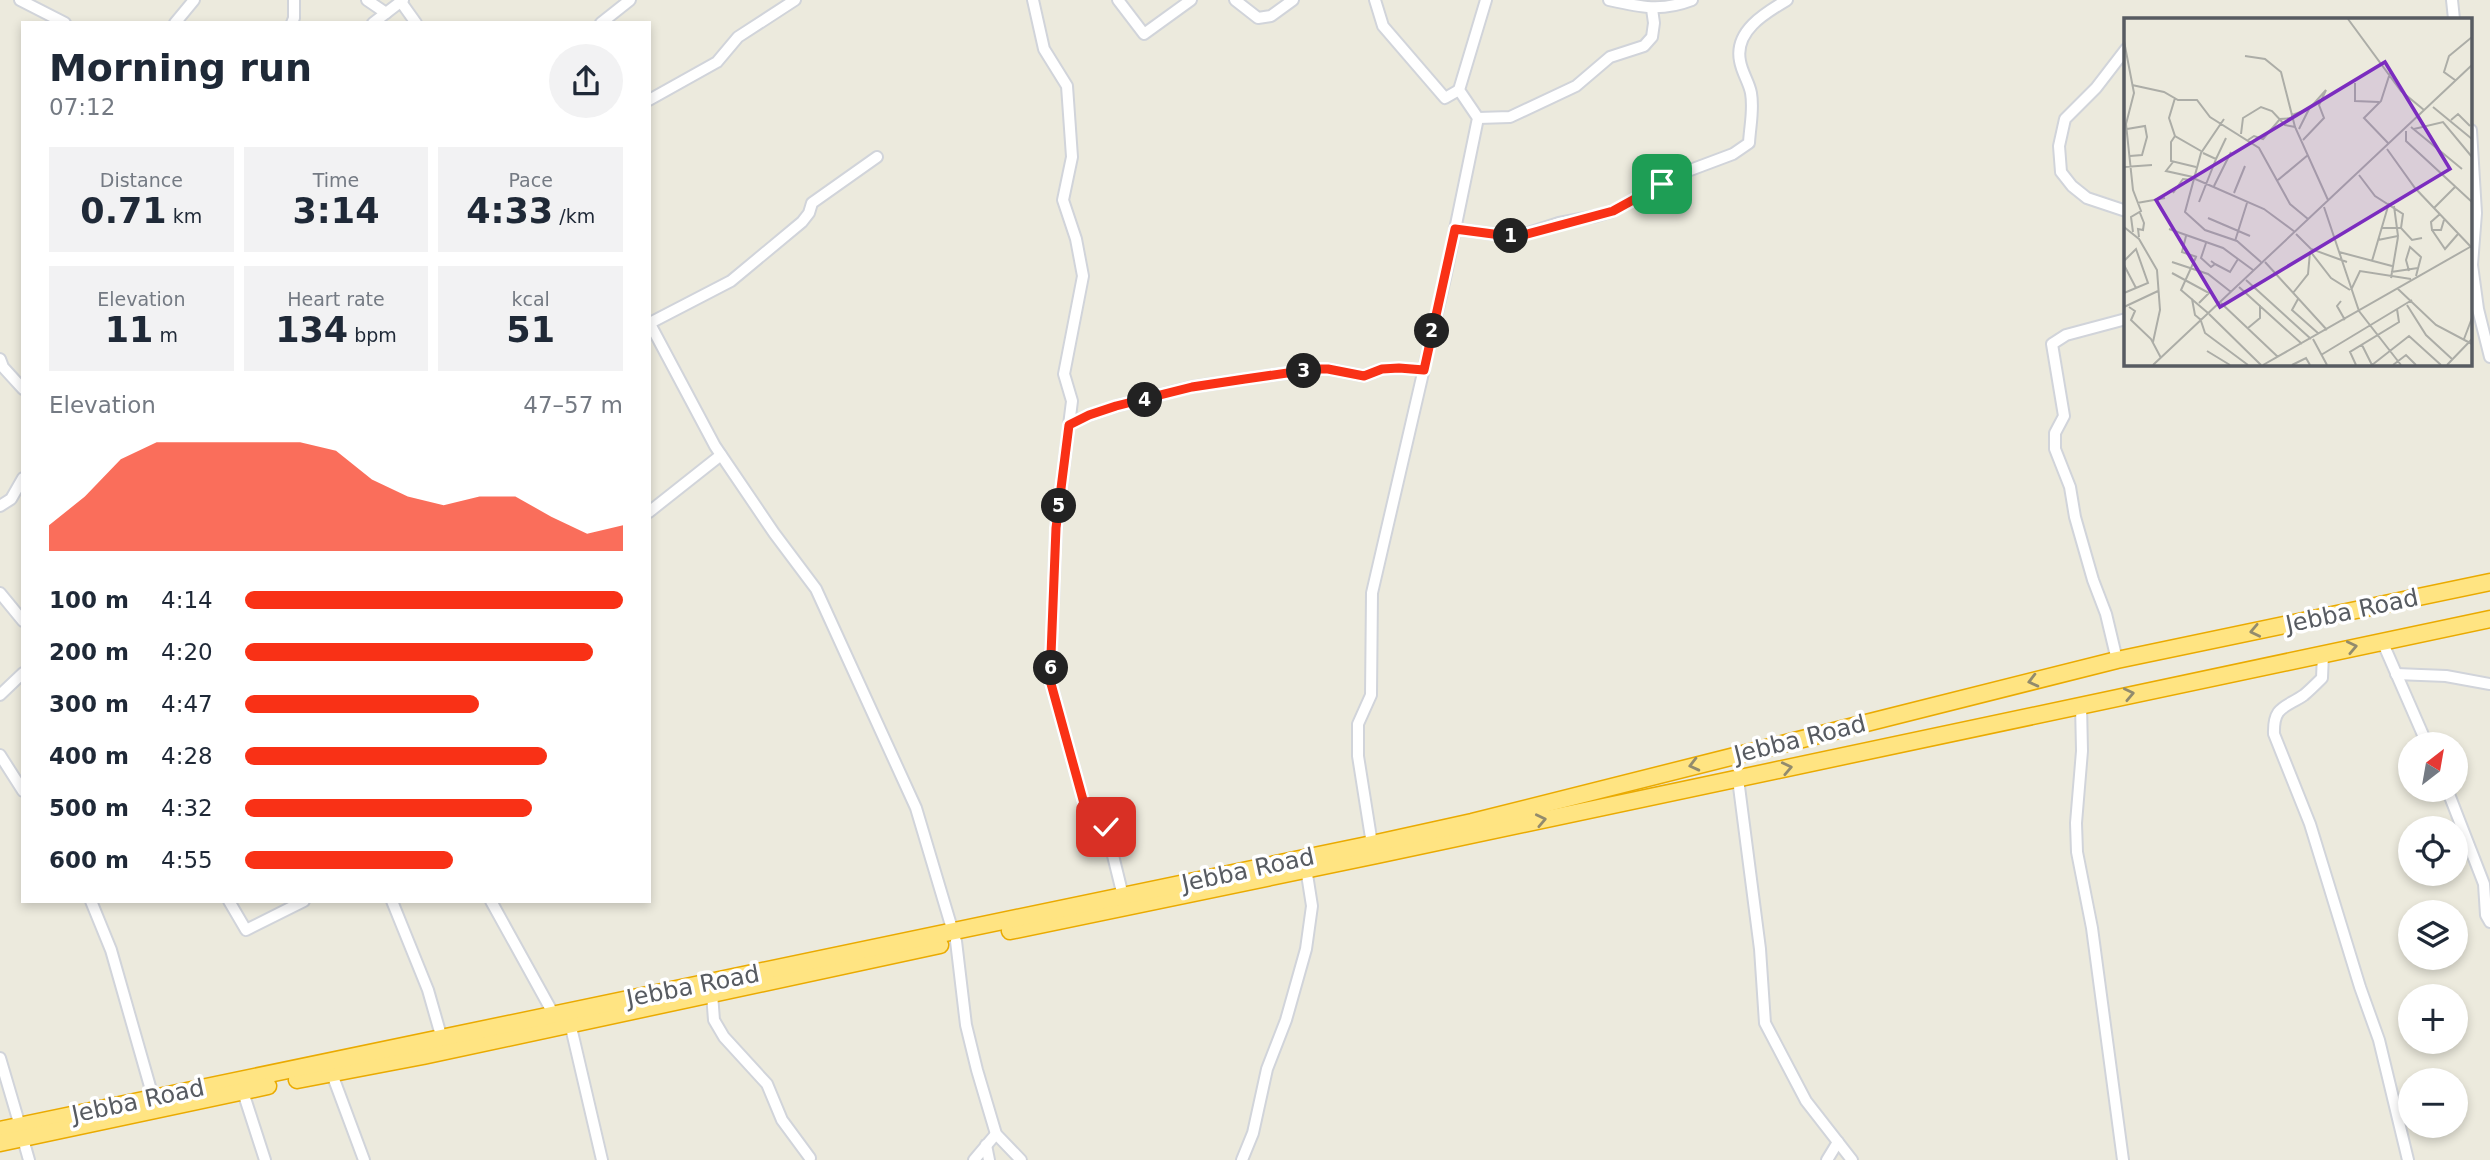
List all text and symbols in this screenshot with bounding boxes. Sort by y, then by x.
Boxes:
inset map [2124,18,2472,366]
button: share [549,44,623,118]
text: Morning run [49,46,312,90]
text: 07:12 [49,94,115,120]
pin [1632,154,1692,214]
icon: arrive [1643,165,1681,203]
text: Distance [100,169,183,191]
text: Time [313,169,359,191]
text: Pace [508,169,553,191]
text: 0.71 [80,191,167,231]
text: 3:14 [292,191,380,231]
text: 4:33 [466,191,553,231]
text: km [167,205,202,227]
text: /km [553,205,595,227]
pin: 1 [1494,218,1528,254]
text: 1 [1504,224,1517,246]
text: Elevation [97,288,185,310]
text: Heart rate [287,288,385,310]
text: kcal [511,288,550,310]
text: 11 [105,310,153,350]
text: 134 [275,310,348,350]
text: 51 [506,310,555,350]
pin: 2 [1414,314,1450,348]
text: 2 [1425,319,1438,341]
text: m [153,324,178,346]
text: bpm [348,324,397,346]
pin: 3 [1286,354,1322,388]
text: 3 [1297,359,1310,381]
pin: 4 [1128,382,1162,418]
text: 4 [1138,388,1151,410]
text: Elevation [49,392,156,418]
text: 47–57 m [523,392,623,418]
pin: 5 [1042,489,1076,524]
text: 5 [1052,494,1065,516]
street label: Jebba Road [2281,583,2421,639]
text: 100 m [49,587,129,613]
text: 4:14 [161,587,213,613]
one-way arrow [2249,622,2261,637]
text: 200 m [49,639,129,665]
text: 4:20 [161,639,213,665]
one-way arrow [2346,641,2358,656]
pin: 6 [1034,650,1068,686]
text: 6 [1044,656,1057,678]
one-way arrow [2027,673,2039,687]
one-way arrow [2123,687,2135,702]
text: 300 m [49,691,129,717]
text: 4:47 [161,691,213,717]
street label: Jebba Road [1729,709,1869,769]
north arrow [2398,732,2468,802]
map controls [2398,732,2468,1138]
text: 400 m [49,743,129,769]
text: 4:28 [161,743,213,769]
one-way arrow [1688,757,1700,771]
one-way arrow [1781,762,1793,777]
text: 500 m [49,795,129,821]
text: 4:32 [161,795,213,821]
pin [1076,797,1136,857]
icon: check [1087,808,1125,846]
one-way arrow [1535,813,1547,828]
button: locate [2398,816,2468,886]
street label: Jebba Road [1177,842,1317,898]
text: 600 m [49,847,129,873]
text: 4:55 [161,847,213,873]
button: layers [2398,900,2468,970]
street label: Jebba Road [622,959,762,1013]
button: + [2398,984,2468,1054]
button: − [2398,1068,2468,1138]
street label: Jebba Road [67,1073,207,1129]

